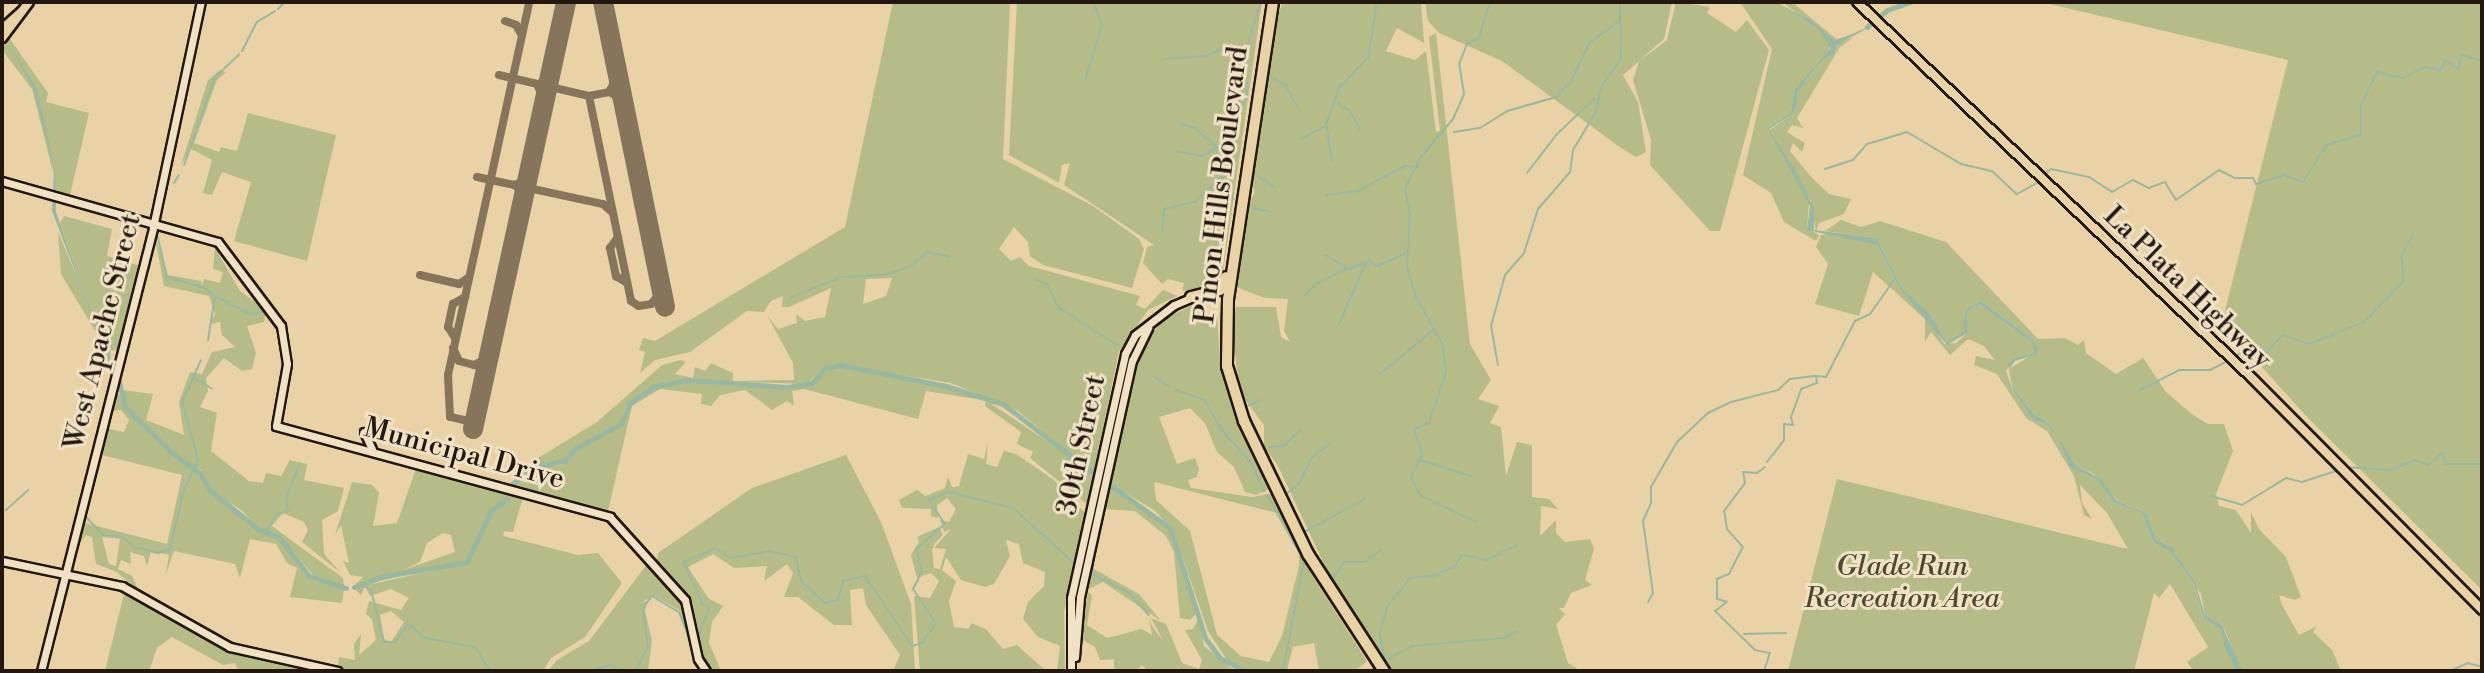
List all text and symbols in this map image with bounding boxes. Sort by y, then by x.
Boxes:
street label: Pinon Hills Boulevard [1188,44,1256,326]
street label: La Plata Highway [2096,199,2278,377]
street label: West Apache Street [57,211,149,453]
street label: 30th Street [1051,372,1113,518]
street label: Municipal Drive [360,411,568,497]
park label: Glade Run Recreation Area [1804,550,2000,616]

